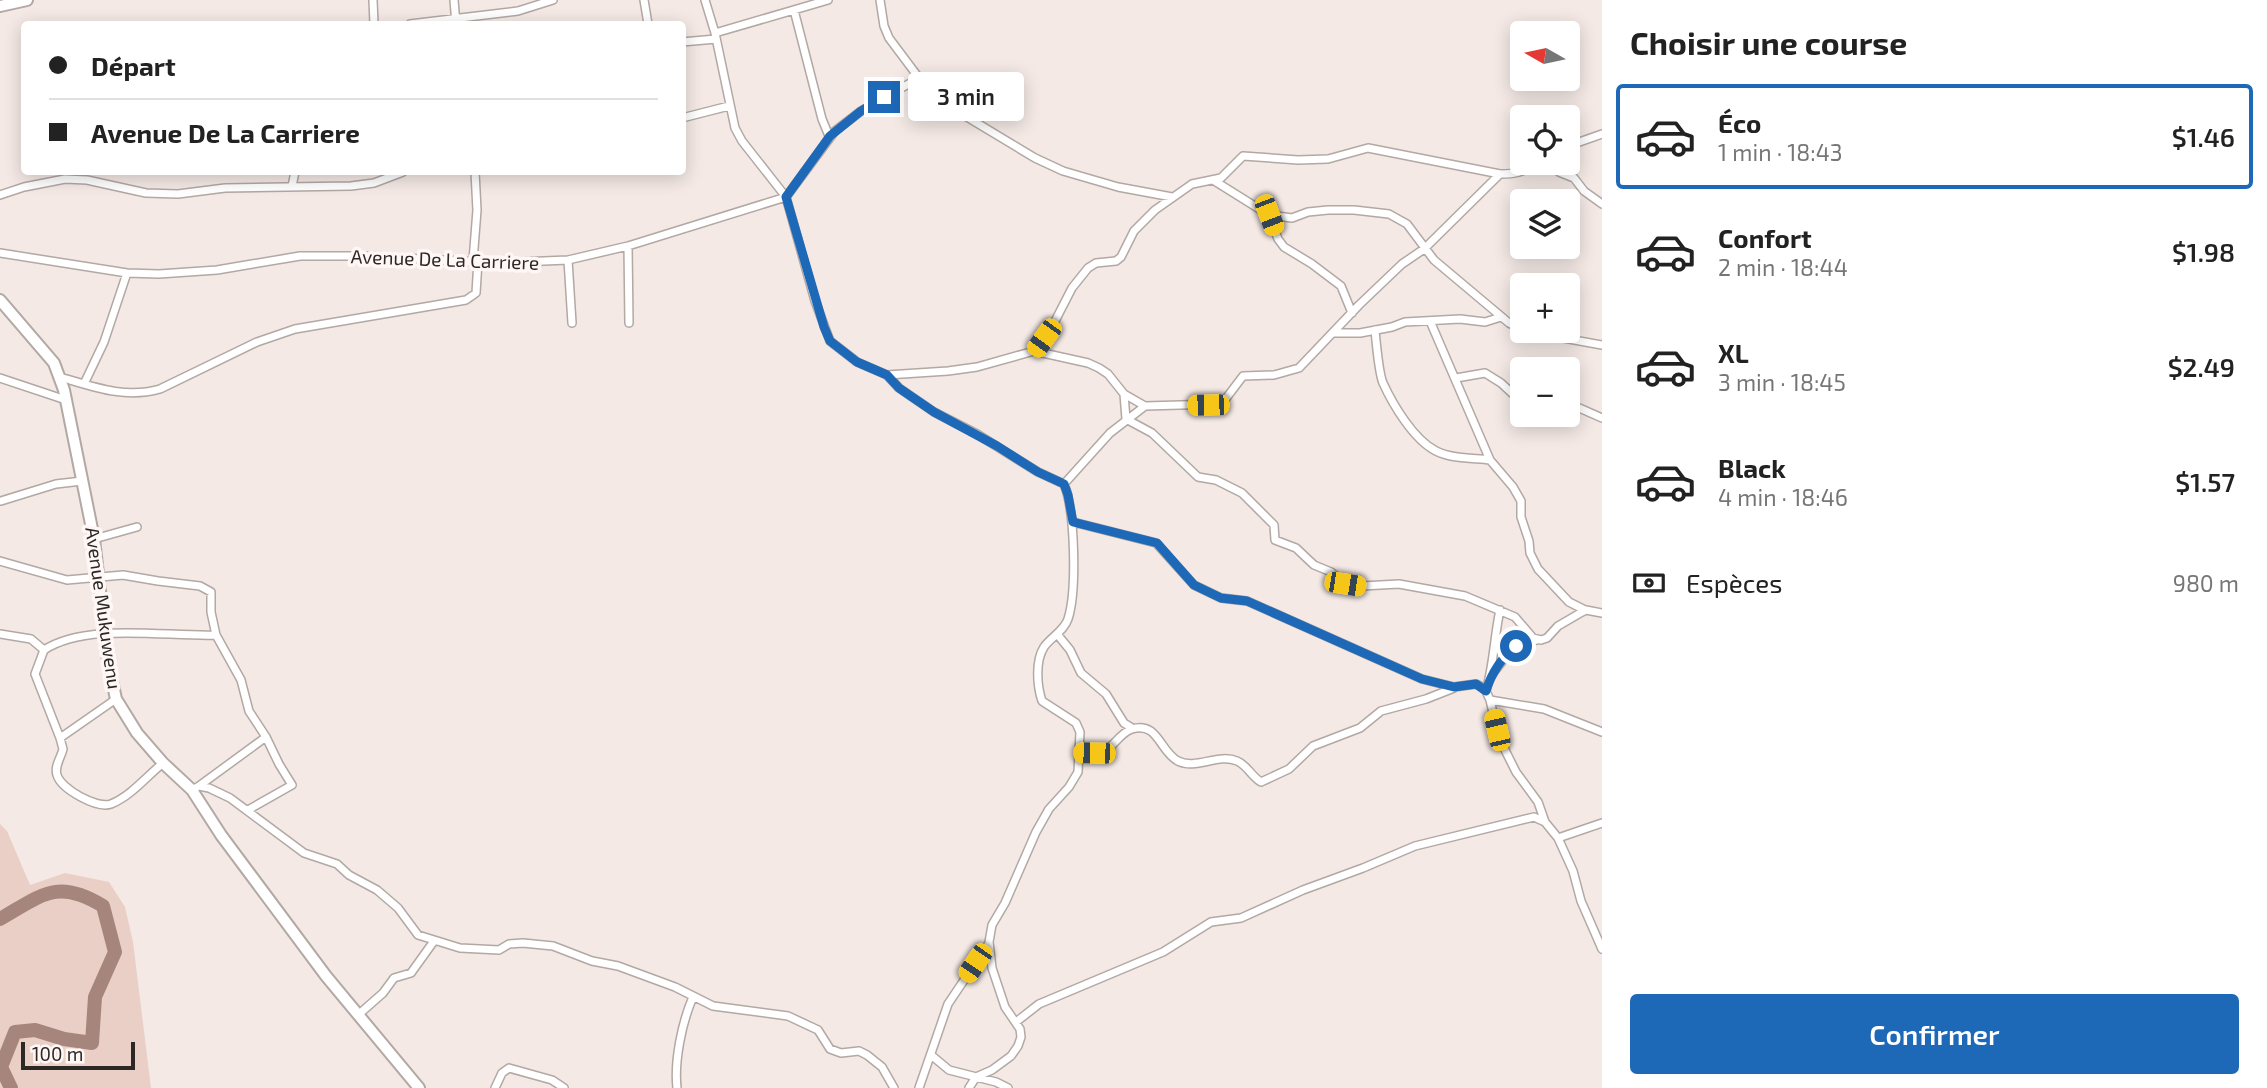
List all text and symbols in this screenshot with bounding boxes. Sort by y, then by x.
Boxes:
north arrow [1510,21,1580,91]
map controls [1510,21,1580,427]
text: Choisir une course [1630,23,1907,61]
text: Départ [91,50,176,81]
callout: 3 min [908,72,1024,122]
route end [868,81,900,113]
text: 3 min [937,82,995,110]
button: locate [1510,105,1580,175]
icon: car [1634,105,1697,168]
text: Éco [1718,107,1761,138]
text: Avenue De La Carriere [91,117,360,148]
text: $1.46 [2172,121,2235,152]
text: 1 min · 18:43 [1718,138,1843,166]
button: layers [1510,189,1580,259]
car [1252,192,1287,238]
icon: car [1634,220,1697,283]
text: Confort [1718,222,1812,253]
text: $1.98 [2172,236,2235,267]
street label: Avenue De La Carriere [350,244,540,274]
text: 2 min · 18:44 [1718,253,1848,281]
button: + [1510,273,1580,343]
car [1024,315,1065,361]
icon: car [1634,335,1697,398]
text: XL [1718,337,1749,368]
text: $2.49 [2168,351,2235,382]
button: − [1510,357,1580,427]
text: 3 min · 18:45 [1718,368,1846,396]
car [1187,394,1230,416]
icon: car [1634,450,1697,513]
text: Black [1718,452,1786,483]
text: $1.57 [2175,466,2235,497]
text: 4 min · 18:46 [1718,483,1848,511]
street label: Avenue Mukuwenu [81,525,127,691]
icon: cash [1630,564,1668,602]
text: Espèces [1686,567,1783,598]
text: 980 m [2173,569,2239,597]
car [1323,570,1368,598]
route start [1500,630,1532,662]
car [1483,707,1512,753]
car [1073,742,1116,764]
car [955,940,996,986]
button: Confirmer [1630,994,2239,1074]
scale bar [21,1039,135,1071]
text: 100 m [32,1042,83,1065]

